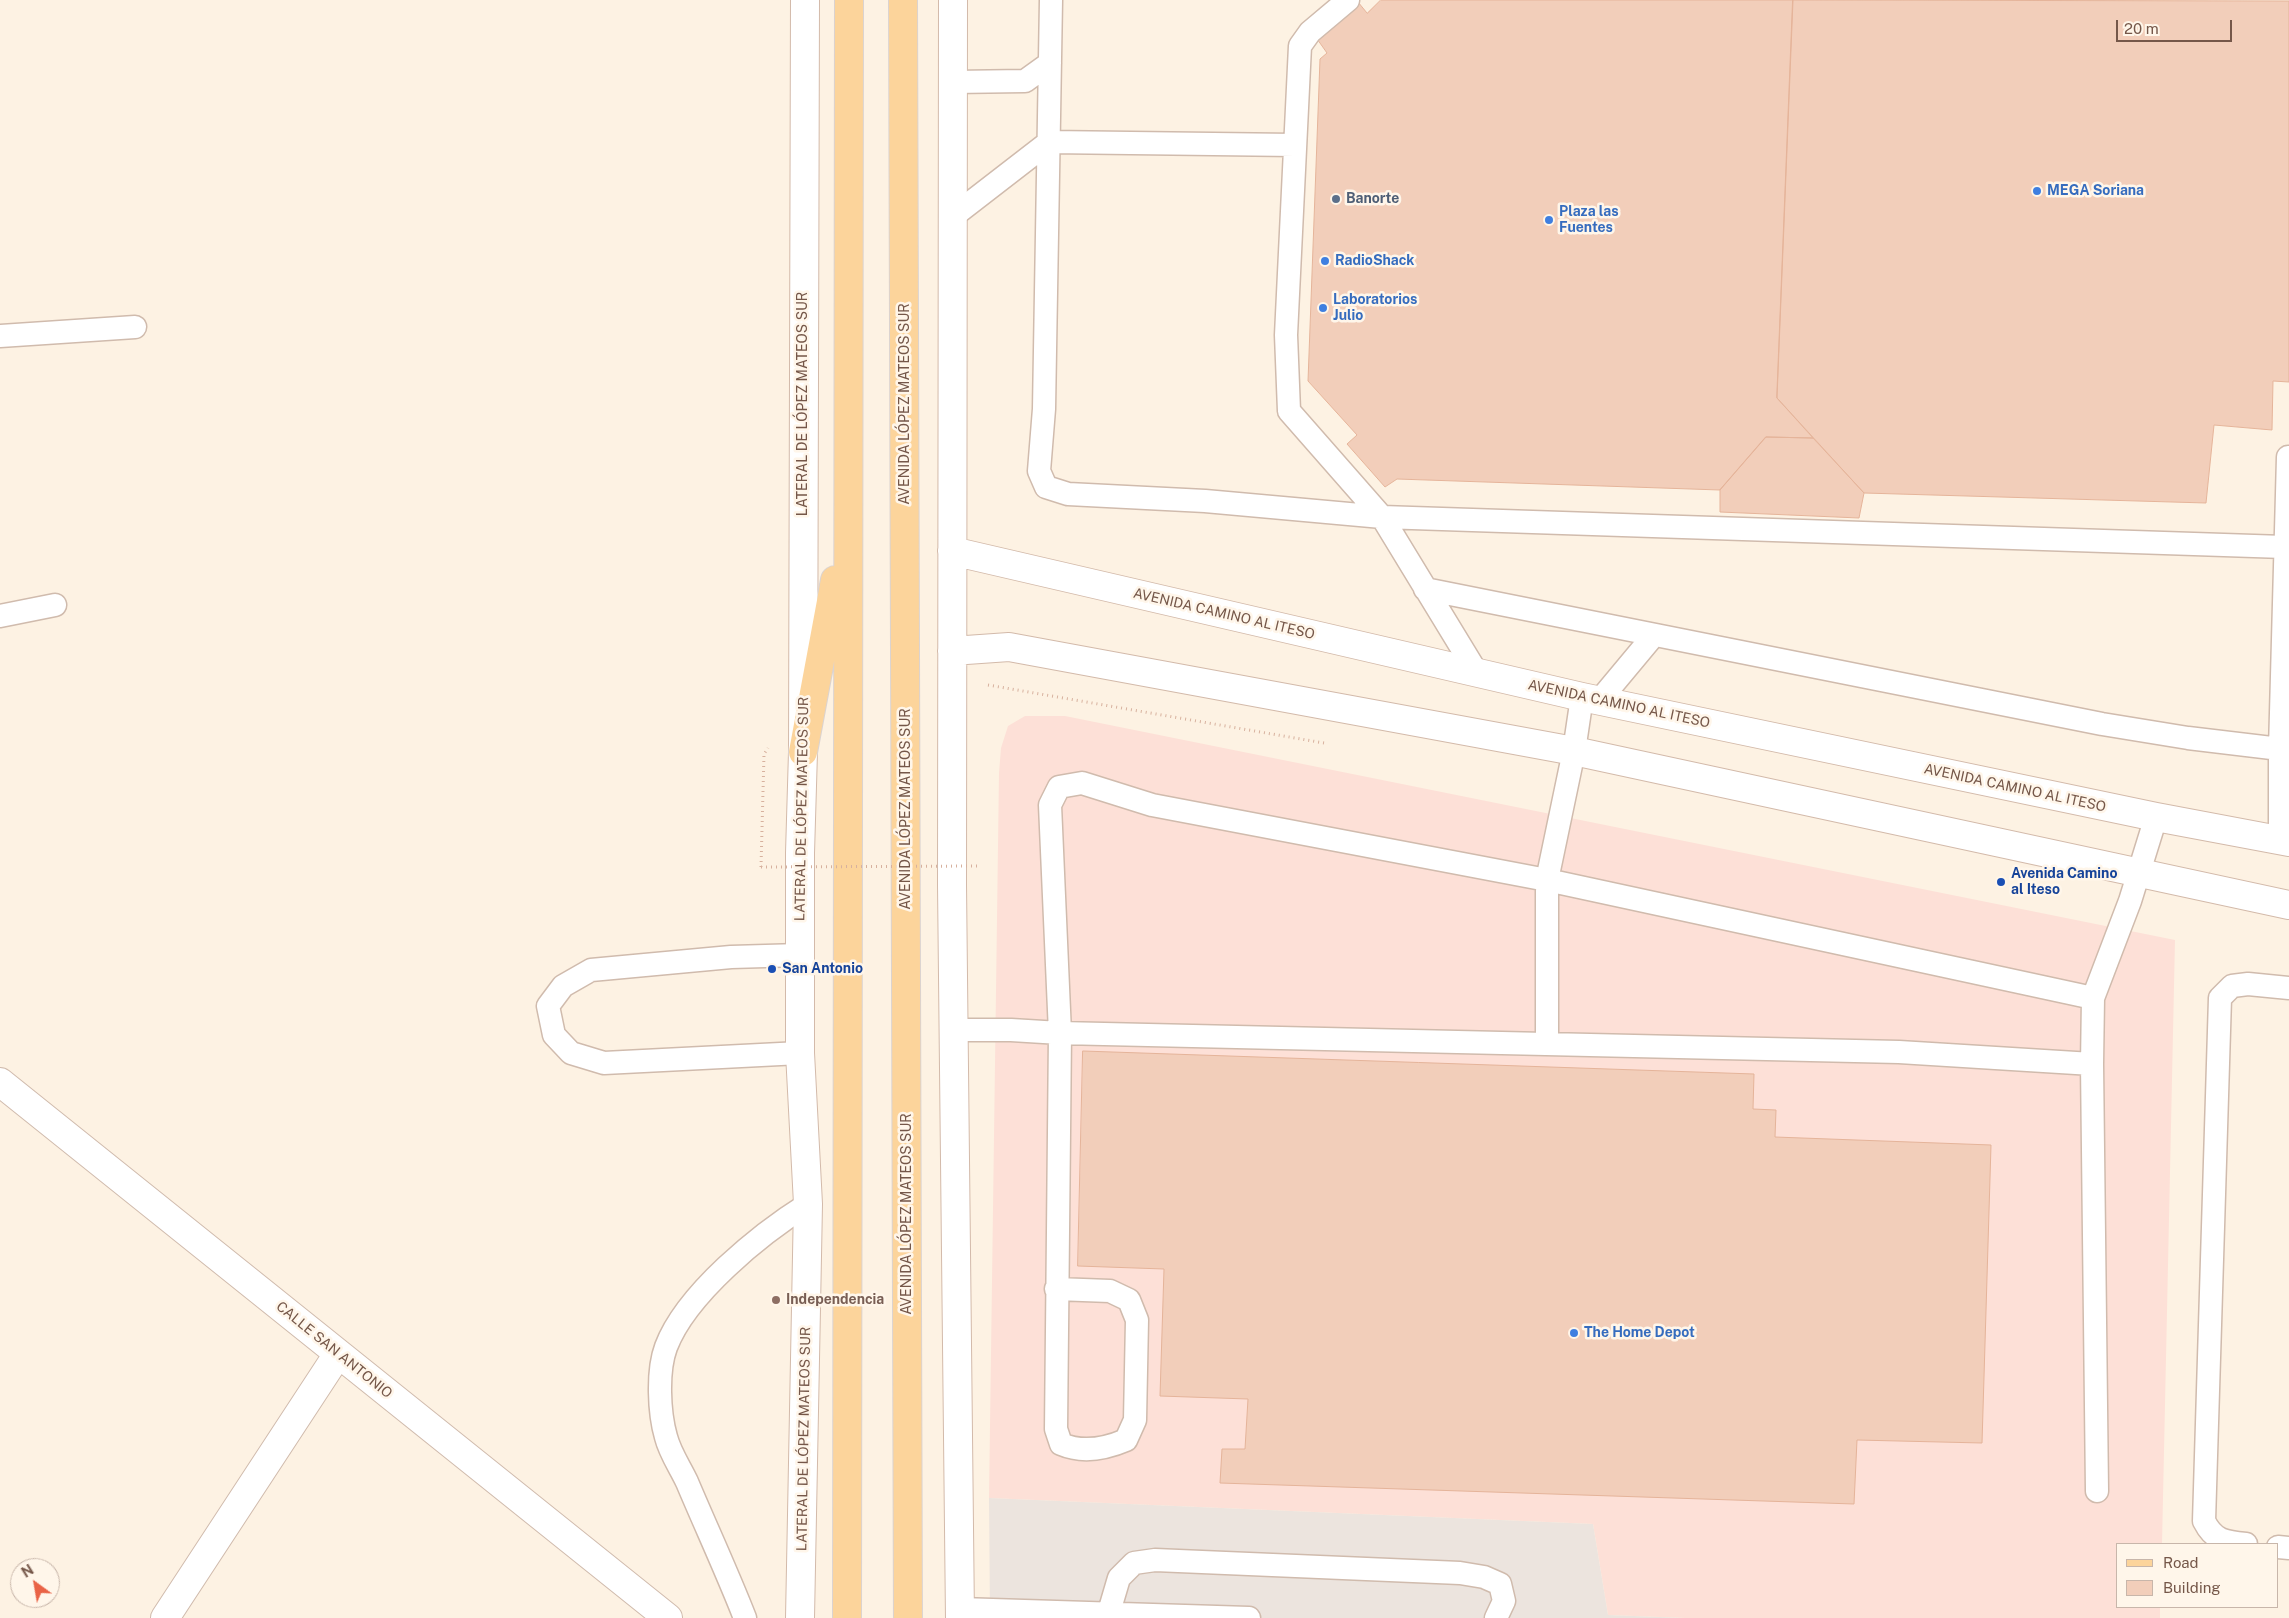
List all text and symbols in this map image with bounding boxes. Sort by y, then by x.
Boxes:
scale bar [2119,10,2235,42]
text: 20 m [2124,20,2159,37]
place label: MEGA Soriana [2047,183,2144,199]
marker: MEGA Soriana [2031,185,2043,197]
place label: Banorte [1346,191,1399,207]
marker: Banorte [1330,193,1342,205]
place label: Plaza las Fuentes [1559,204,1619,236]
marker: Plaza las Fuentes [1543,214,1555,226]
place label: RadioShack [1335,253,1414,269]
marker: RadioShack [1319,255,1331,267]
street label: LATERAL DE LÓPEZ MATEOS SUR [795,292,811,516]
place label: Laboratorios Julio [1333,292,1417,324]
marker: Laboratorios Julio [1317,302,1329,314]
street label: AVENIDA LÓPEZ MATEOS SUR [897,303,913,505]
street label: AVENIDA CAMINO AL ITESO [1132,585,1316,643]
street label: AVENIDA CAMINO AL ITESO [1526,676,1712,732]
street label: LATERAL DE LÓPEZ MATEOS SUR [792,697,812,921]
street label: AVENIDA LÓPEZ MATEOS SUR [898,708,914,910]
street label: AVENIDA CAMINO AL ITESO [1922,760,2108,816]
place label: Avenida Camino al Iteso [2011,866,2117,899]
marker: Avenida Camino al Iteso [1995,876,2007,888]
place label: San Antonio [782,961,863,977]
marker: San Antonio [766,963,778,975]
street label: AVENIDA LÓPEZ MATEOS SUR [899,1113,915,1315]
place label: Independencia [786,1292,884,1308]
marker: Independencia [770,1294,782,1306]
street label: CALLE SAN ANTONIO [273,1298,395,1402]
place label: The Home Depot [1584,1325,1695,1341]
street label: LATERAL DE LÓPEZ MATEOS SUR [794,1327,814,1551]
marker: The Home Depot [1568,1327,1580,1339]
legend [2116,1543,2279,1608]
text: Road [2163,1554,2199,1571]
north arrow [10,1558,60,1608]
text: N [19,1561,36,1581]
text: Building [2163,1579,2221,1596]

